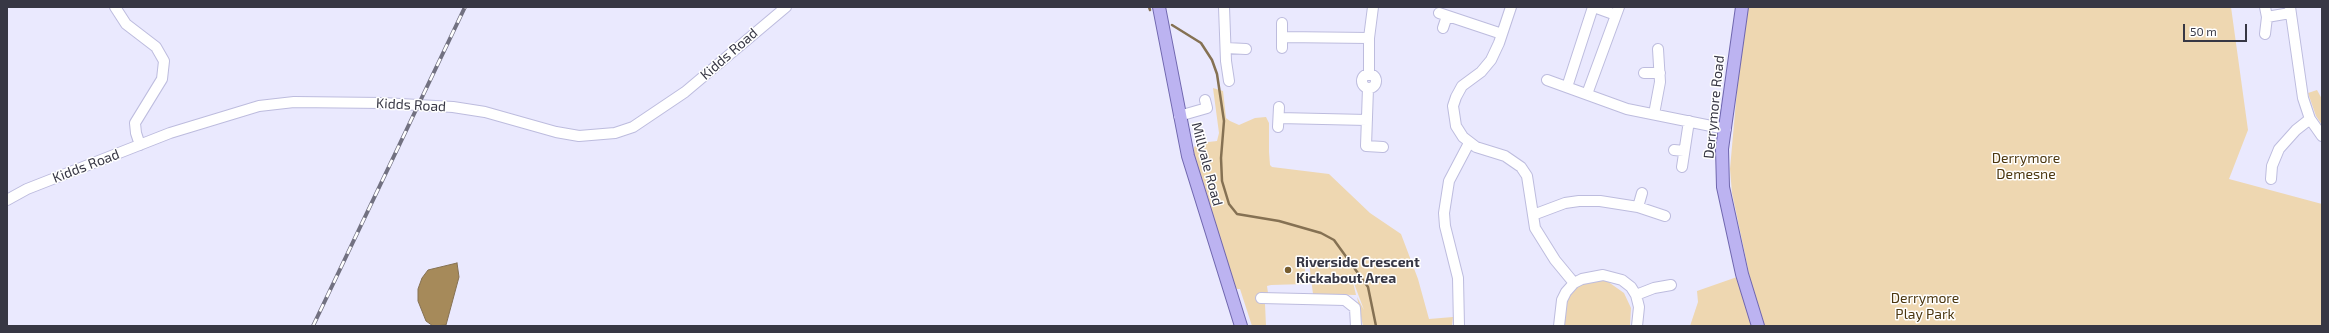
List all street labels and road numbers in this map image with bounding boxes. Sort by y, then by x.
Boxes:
street label: Kidds Road [697,25,761,83]
street label: Derrymore Road [1700,54,1728,160]
street label: Kidds Road [375,95,447,115]
street label: Millvale Road [1188,120,1226,208]
street label: Kidds Road [50,146,122,186]

